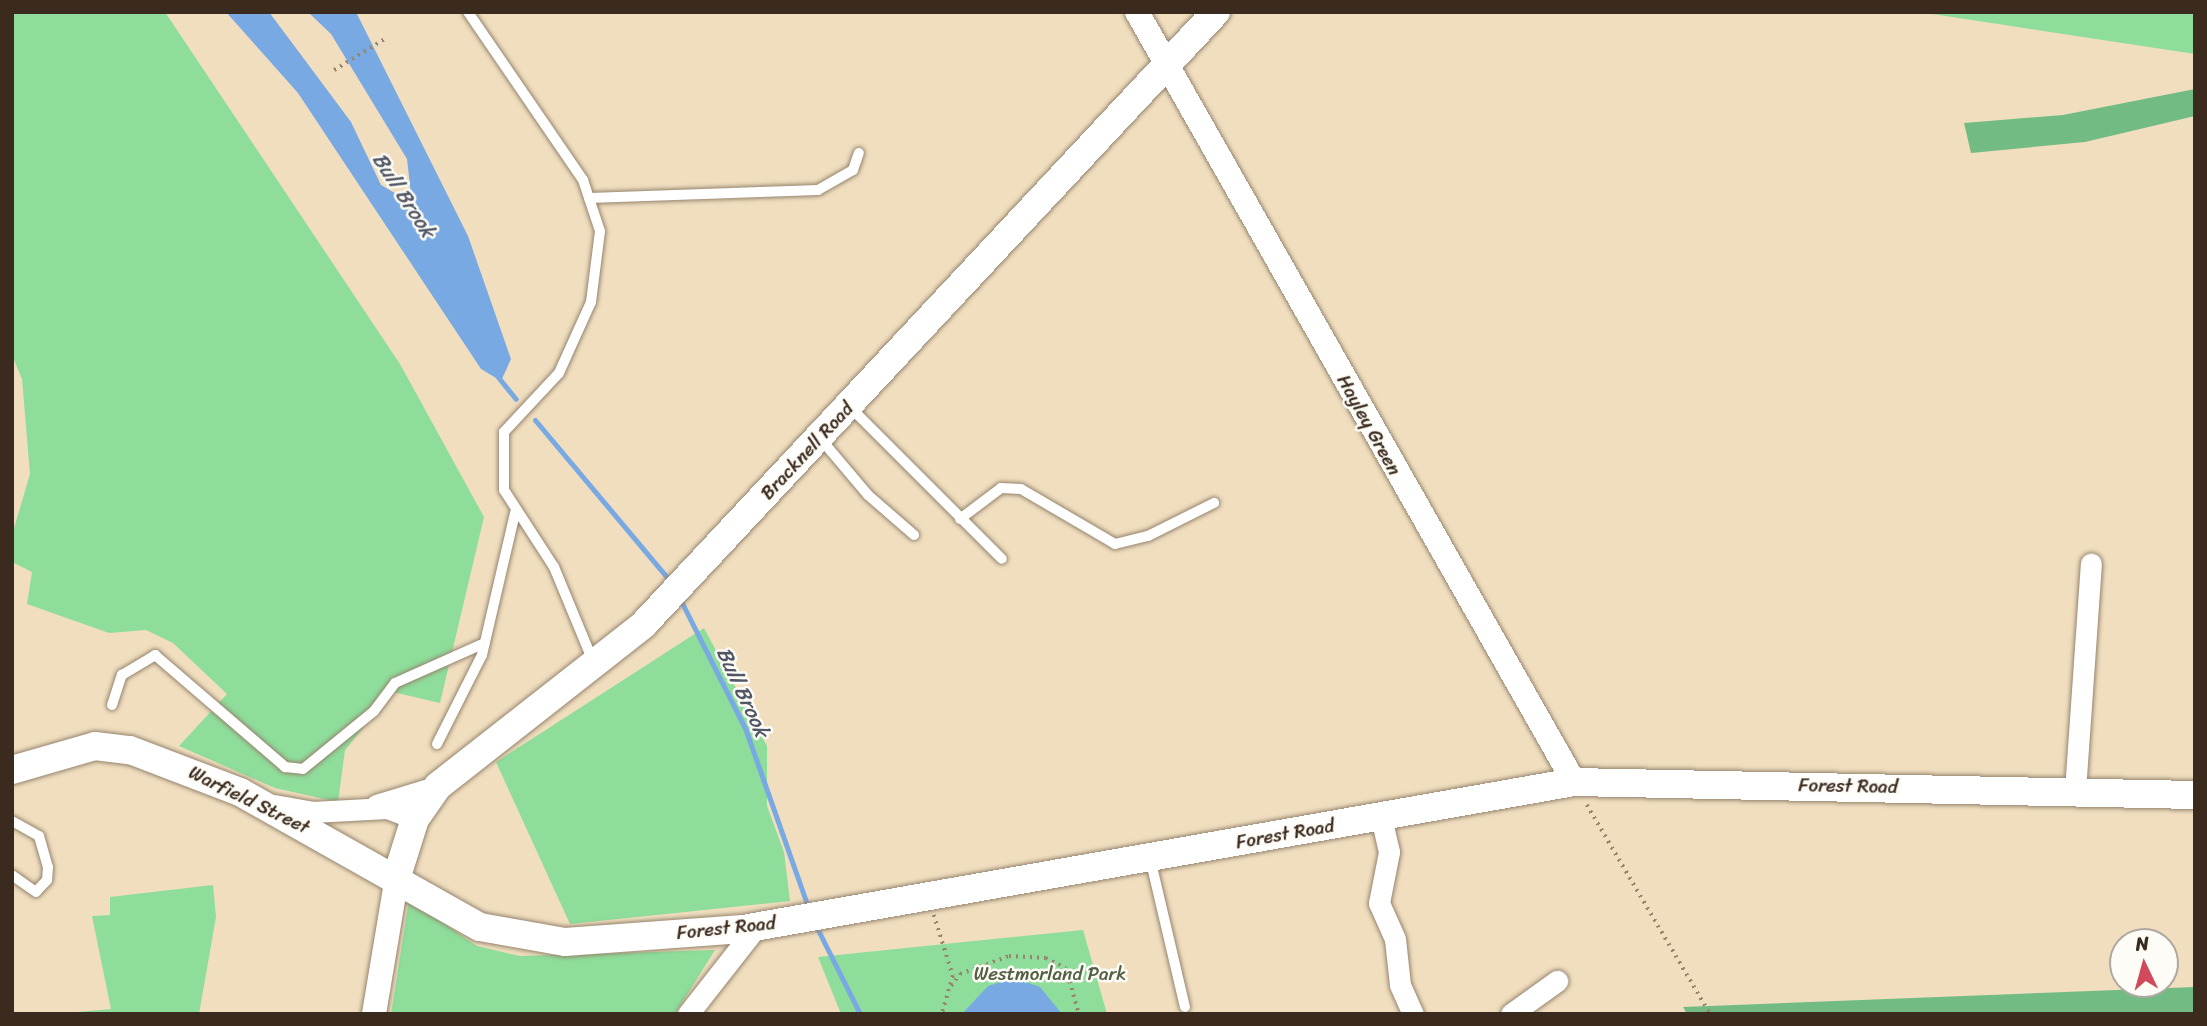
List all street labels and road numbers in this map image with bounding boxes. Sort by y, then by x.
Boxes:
street label: Hayley Green [1332,370,1406,480]
street label: Bracknell Road [756,397,858,505]
street label: Warfield Street [185,761,313,839]
street label: Forest Road [1798,774,1898,798]
street label: Forest Road [1234,814,1336,854]
street label: Forest Road [675,911,777,945]

